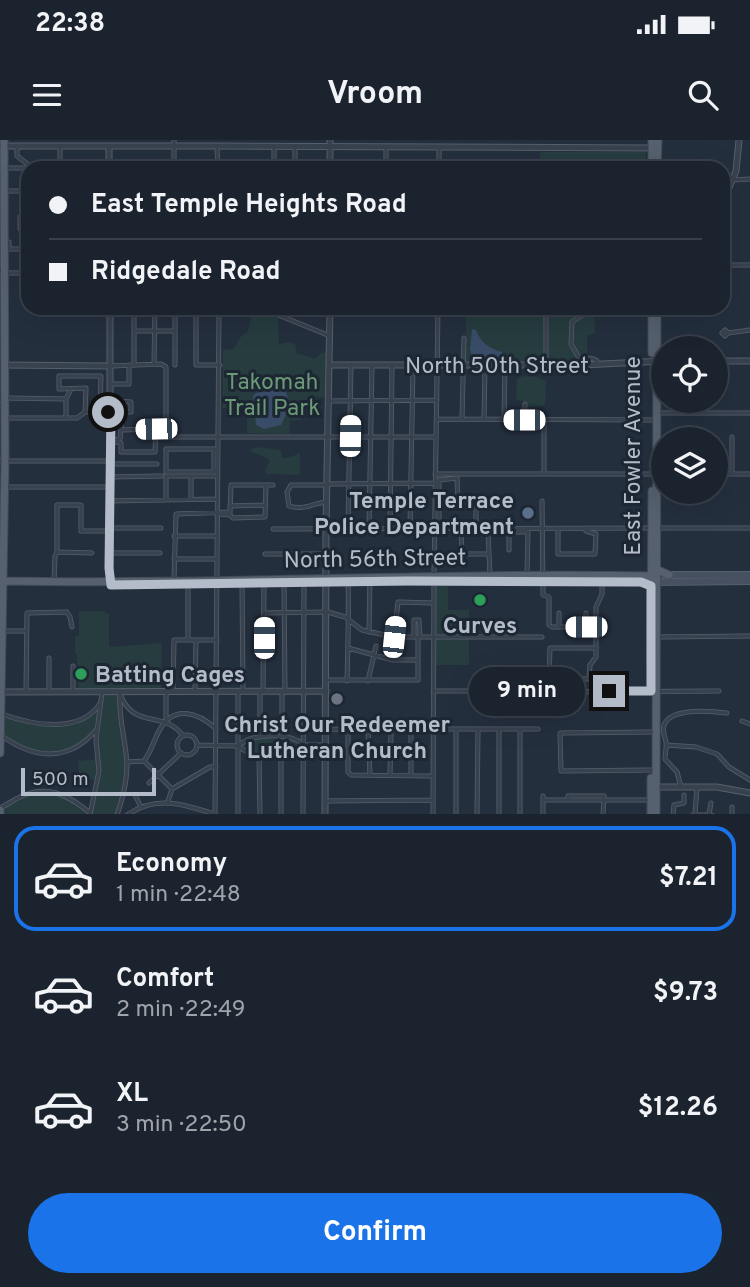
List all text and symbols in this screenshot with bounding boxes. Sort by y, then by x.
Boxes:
text: 22:38 [35,8,105,41]
text: Vroom [327,75,423,115]
icon: menu [28,76,66,114]
icon: search [684,76,722,114]
text: East Temple Heights Road [91,189,407,222]
text: Ridgedale Road [91,256,281,289]
map controls [651,336,728,504]
button: locate [651,336,728,413]
street label: North 50th Street [405,353,589,382]
street label: East Fowler Avenue [620,356,649,556]
park label: Takomah Trail Park [224,369,320,424]
route start [92,396,124,428]
car [504,410,546,431]
car [340,415,361,457]
car [135,418,178,440]
button: layers [651,427,728,504]
place label: Temple Terrace Police Department [314,488,514,543]
marker: Temple Terrace Police Department [520,505,536,521]
street label: North 56th Street [283,544,467,577]
marker: Curves [472,592,488,608]
place label: Curves [443,613,517,642]
car [382,615,407,659]
car [254,617,275,659]
car [566,617,608,638]
place label: Batting Cages [95,662,245,691]
marker: Batting Cages [73,666,89,682]
callout: 9 min [469,666,584,716]
route end [593,675,625,707]
text: 9 min [497,677,557,706]
marker: Christ Our Redeemer Lutheran Church [329,691,345,707]
place label: Christ Our Redeemer Lutheran Church [224,712,451,767]
scale bar [21,766,156,797]
text: 500 m [32,768,89,792]
icon: car [32,847,95,910]
text: Economy [116,848,227,881]
text: $7.21 [659,862,718,895]
text: 1 min · 22:48 [116,881,241,910]
icon: car [32,962,95,1025]
text: Comfort [116,963,214,996]
text: $9.73 [653,977,718,1010]
text: 2 min · 22:49 [116,996,246,1025]
icon: car [32,1077,95,1140]
text: XL [116,1078,148,1111]
text: $12.26 [638,1092,718,1125]
text: 3 min · 22:50 [116,1111,247,1140]
button: Confirm [28,1193,722,1273]

